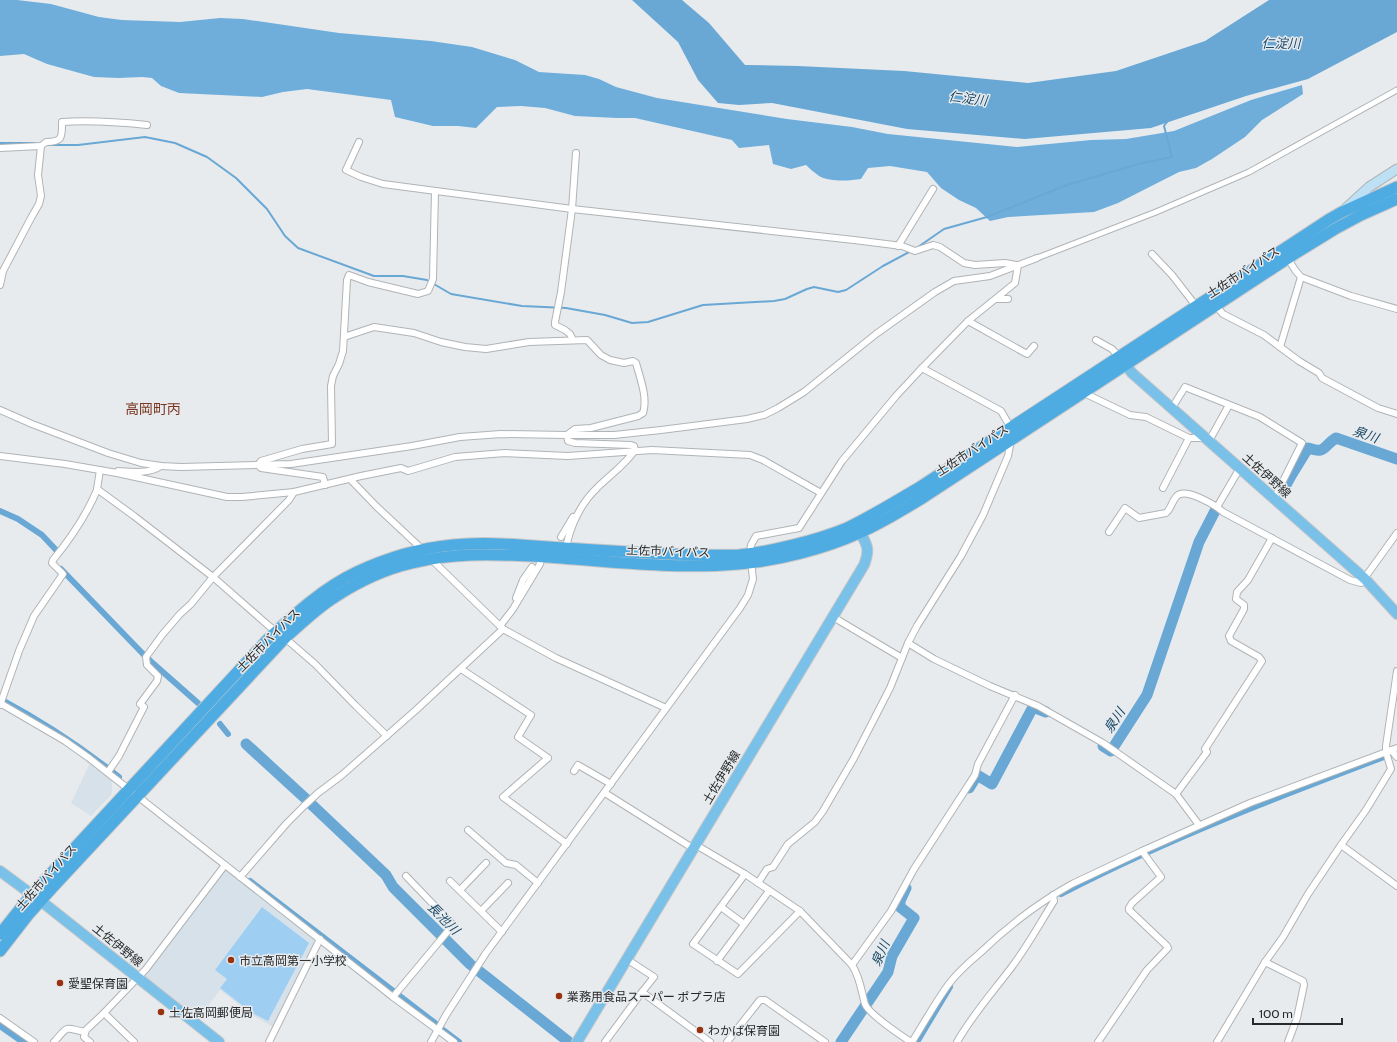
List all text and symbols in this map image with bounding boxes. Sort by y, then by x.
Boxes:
water label: 仁淀川 [1261,35,1302,51]
water label: 仁淀川 [948,88,990,109]
street label: 土佐市バイパス [1204,243,1282,301]
district label: 高岡町丙 [125,400,181,418]
street label: 土佐市バイパス [933,421,1011,479]
water label: 泉川 [1351,422,1383,446]
street label: 土佐伊野線 [1240,449,1294,501]
street label: 土佐市バイパス [626,542,710,560]
street label: 土佐市バイパス [233,605,303,675]
water label: 泉川 [1100,703,1129,735]
street label: 土佐伊野線 [699,747,743,807]
street label: 土佐市バイパス [12,841,80,913]
water label: 長池川 [425,899,465,939]
street label: 土佐伊野線 [90,920,146,970]
water label: 泉川 [867,936,893,968]
place label: 市立高岡第一小学校 [239,953,347,968]
marker: 市立高岡第一小学校 [226,955,236,965]
place label: 愛聖保育園 [68,976,128,991]
marker: 愛聖保育園 [55,978,65,988]
place label: 業務用食品スーパー ポプラ店 [567,989,726,1004]
marker: 業務用食品スーパー ポプラ店 [554,991,564,1001]
scale bar [1253,1000,1342,1026]
place label: 土佐高岡郵便局 [169,1005,253,1020]
text: 100 m [1259,1006,1293,1021]
marker: 土佐高岡郵便局 [156,1007,166,1017]
place label: わかば保育園 [708,1023,780,1038]
marker: わかば保育園 [695,1025,705,1035]

